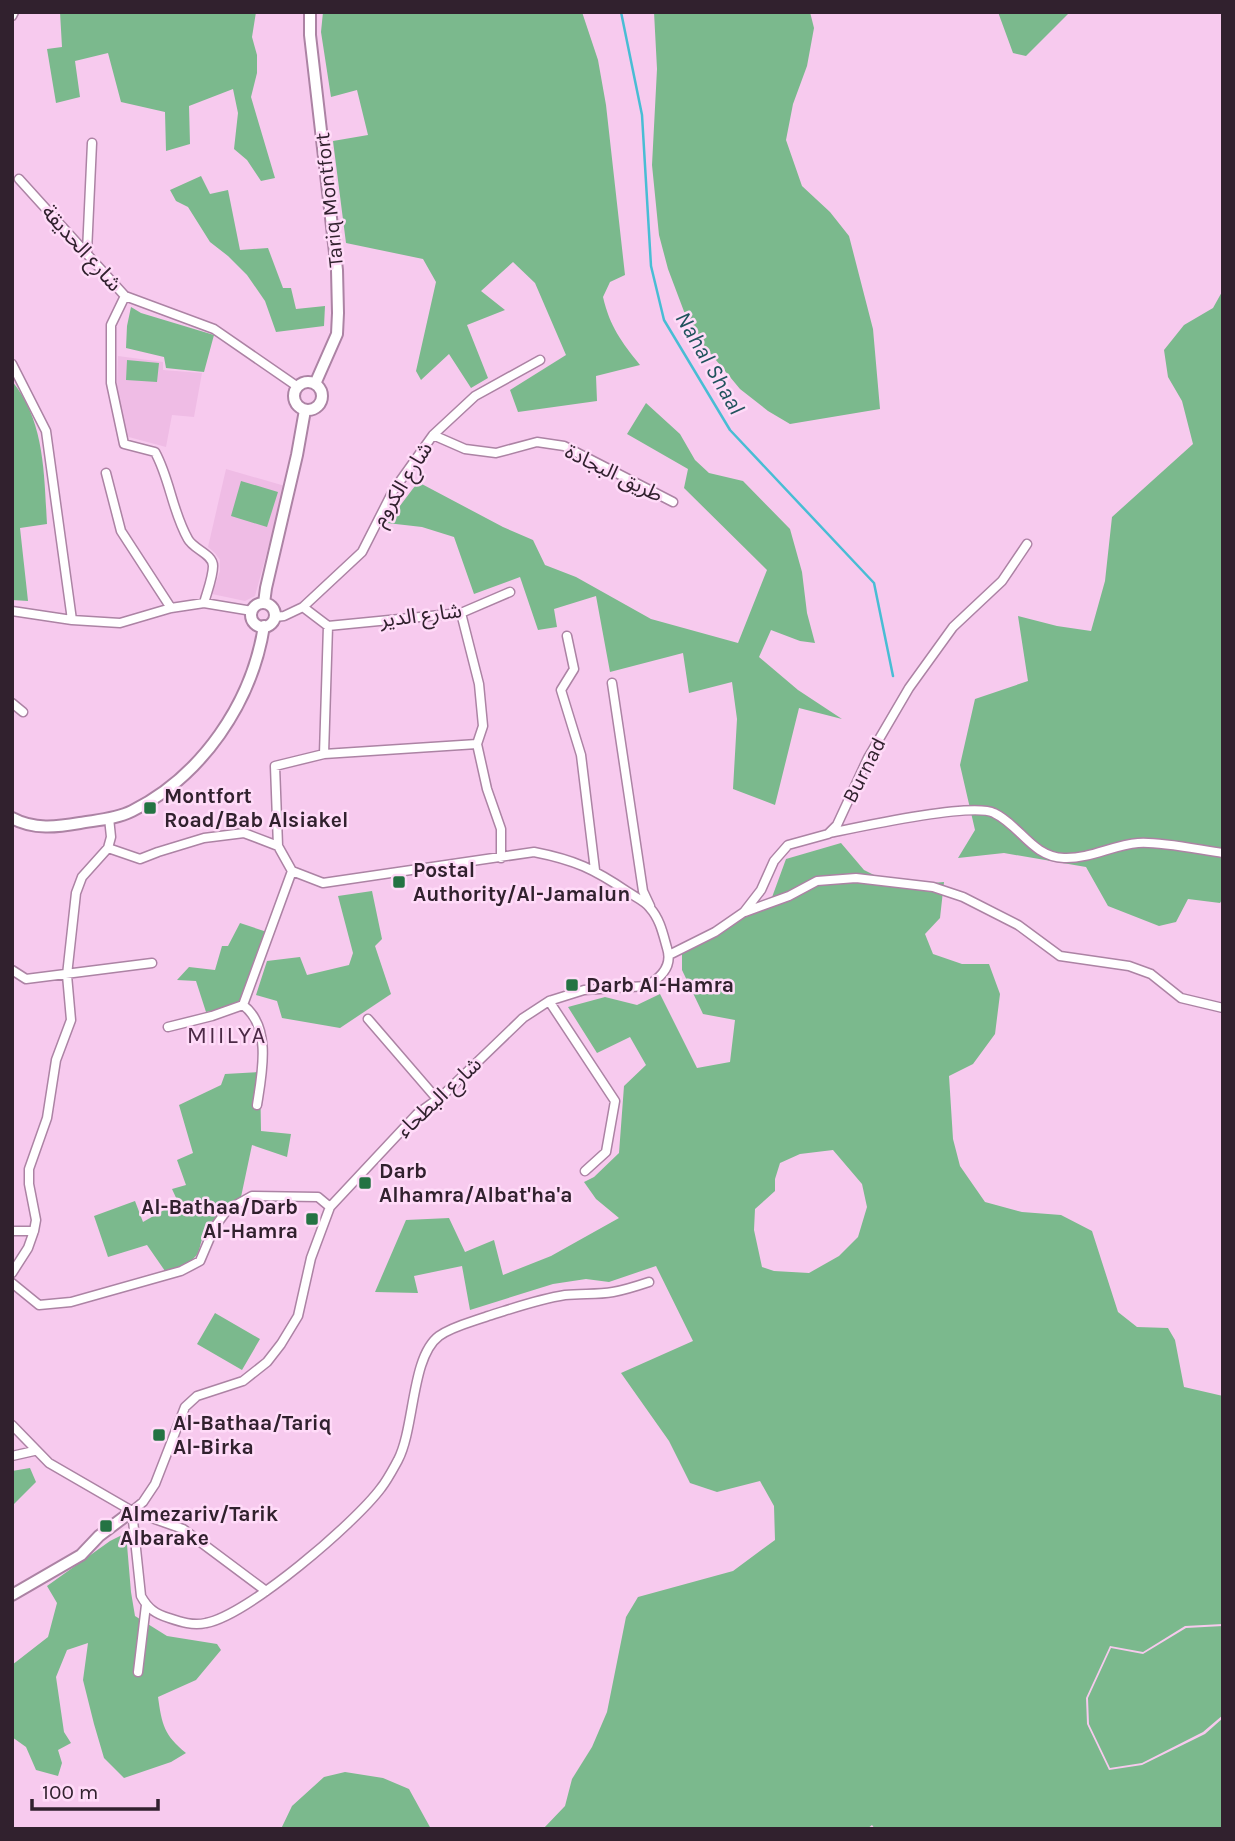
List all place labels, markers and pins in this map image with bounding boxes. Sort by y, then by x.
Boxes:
place label: Montfort Road/Bab Alsiakel [164,784,348,832]
marker: Montfort Road/Bab Alsiakel [142,800,158,816]
place label: Postal Authority/Al-Jamalun [413,858,630,906]
marker: Postal Authority/Al-Jamalun [391,874,407,890]
place label: Darb Al-Hamra [586,973,734,997]
marker: Darb Al-Hamra [564,977,580,993]
place label: Darb Alhamra/Albat'ha'a [379,1159,572,1207]
marker: Darb Alhamra/Albat'ha'a [357,1175,373,1191]
place label: Al-Bathaa/Darb Al-Hamra [141,1195,298,1243]
marker: Al-Bathaa/Darb Al-Hamra [304,1211,320,1227]
place label: Al-Bathaa/Tariq Al-Birka [173,1411,332,1459]
marker: Al-Bathaa/Tariq Al-Birka [151,1427,167,1443]
place label: Almezariv/Tarik Albarake [120,1502,279,1550]
marker: Almezariv/Tarik Albarake [98,1518,114,1534]

